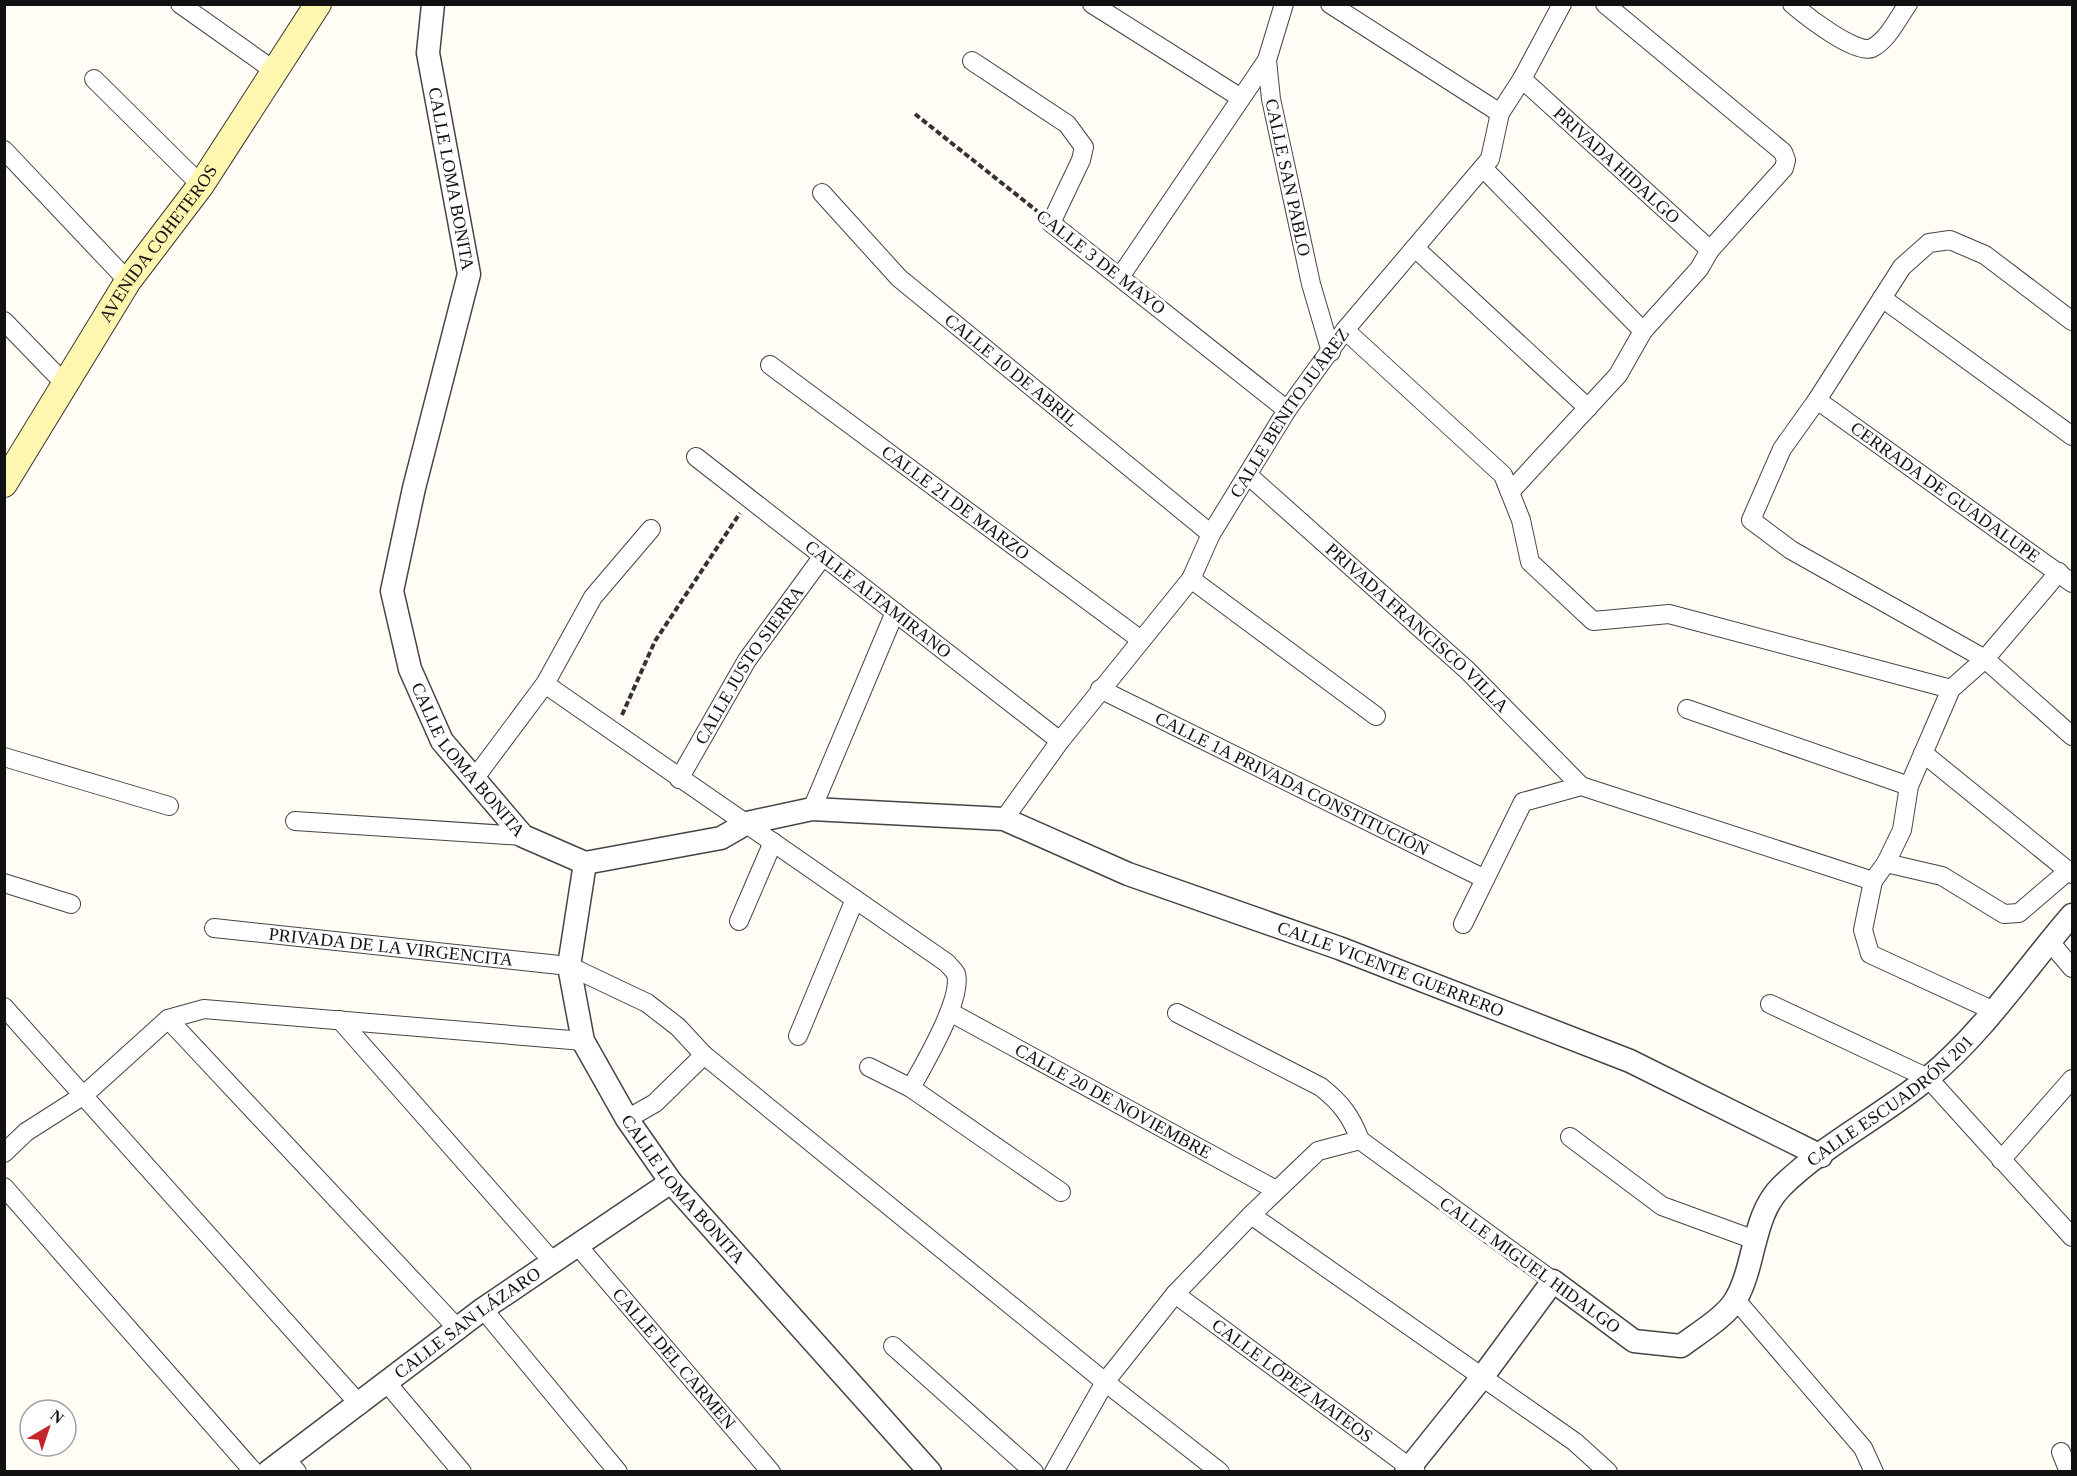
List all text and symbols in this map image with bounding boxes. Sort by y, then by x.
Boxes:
street label: CALLE LOMA BONITA [425,86,478,272]
street label: CALLE SAN PABLO [1261,97,1315,258]
street label: PRIVADA HIDALGO [1550,103,1684,227]
street label: AVENIDA COHETEROS [95,161,221,326]
street label: CALLE 3 DE MAYO [1033,206,1169,318]
street label: CALLE 10 DE ABRIL [941,310,1082,431]
street label: CALLE BENITO JUÁREZ [1226,324,1353,501]
street label: CERRADA DE GUADALUPE [1847,418,2044,567]
street label: CALLE 21 DE MARZO [878,441,1033,564]
street label: CALLE ALTAMIRANO [801,536,955,662]
street label: PRIVADA FRANCISCO VILLA [1322,539,1513,716]
street label: CALLE JUSTO SIERRA [691,582,808,748]
street label: CALLE LOMA BONITA [407,679,529,841]
street label: CALLE 1A PRIVADA CONSTITUCIÓN [1152,708,1432,860]
street label: CALLE VICENTE GUERRERO [1275,917,1507,1021]
street label: PRIVADA DE LA VIRGENCITA [268,924,514,970]
street label: CALLE ESCUADRÓN 201 [1803,1031,1977,1170]
street label: CALLE 20 DE NOVIEMBRE [1012,1040,1215,1163]
street label: CALLE LOMA BONITA [617,1111,749,1268]
street label: CALLE MIGUEL HIDALGO [1436,1193,1624,1337]
street label: CALLE SAN LÁZARO [390,1263,544,1383]
street label: CALLE DEL CARMEN [609,1284,740,1433]
street label: CALLE LÓPEZ MATEOS [1208,1315,1377,1447]
north arrow [18,1398,78,1458]
text: N [47,1406,67,1427]

